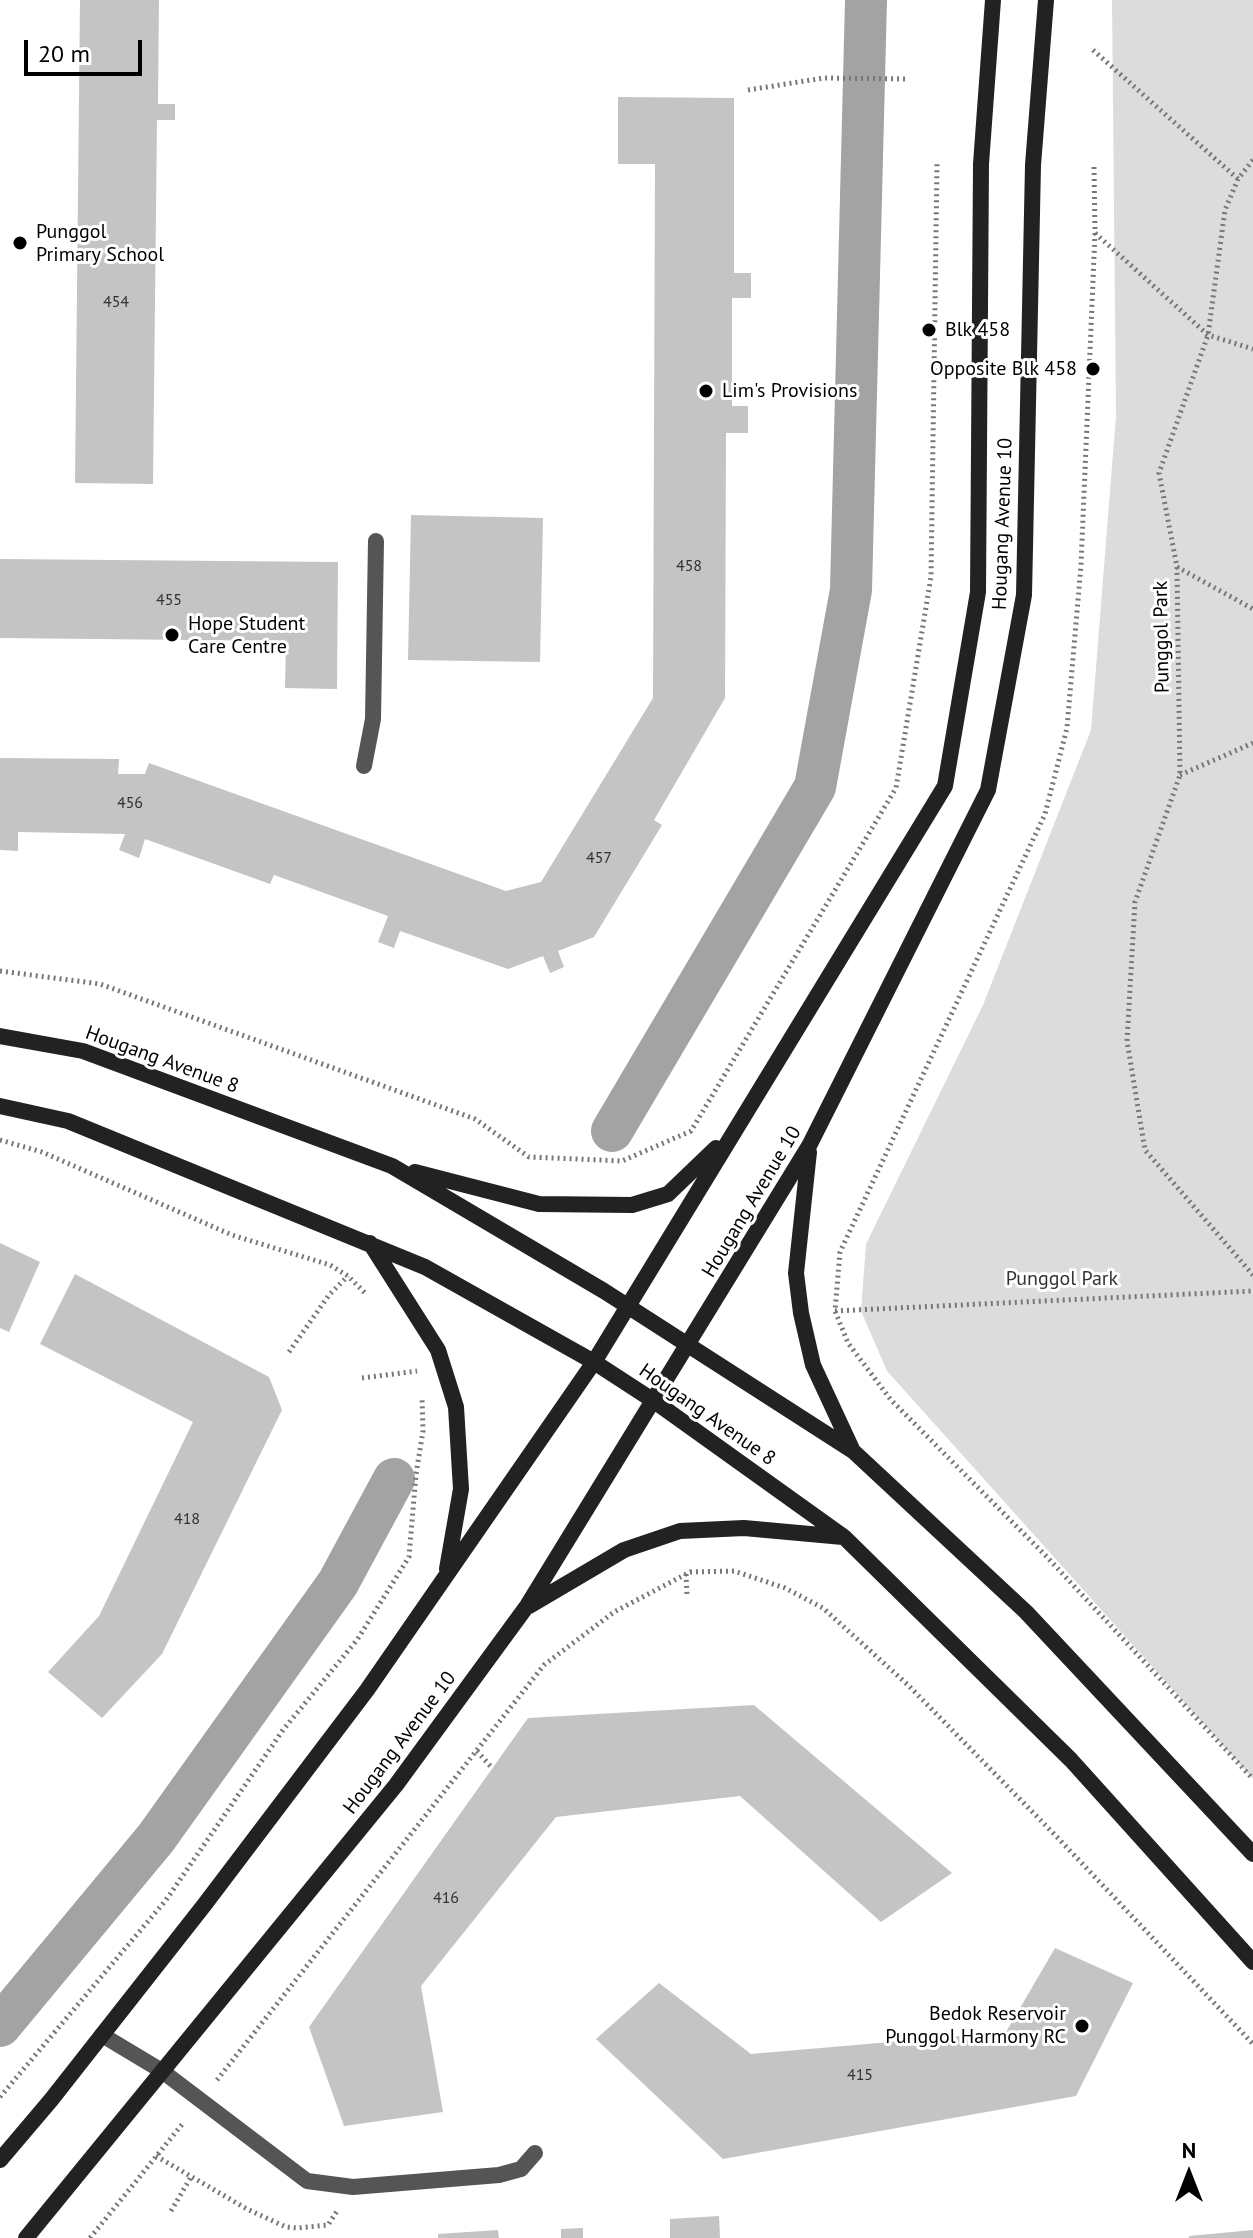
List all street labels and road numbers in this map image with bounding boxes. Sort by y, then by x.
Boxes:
street label: Hougang Avenue 10 [988,438,1018,610]
street label: Punggol Park [1149,581,1175,693]
street label: Hougang Avenue 8 [82,1021,242,1099]
street label: Hougang Avenue 10 [697,1122,807,1282]
street label: Hougang Avenue 8 [634,1359,780,1471]
street label: Hougang Avenue 10 [339,1667,461,1819]

